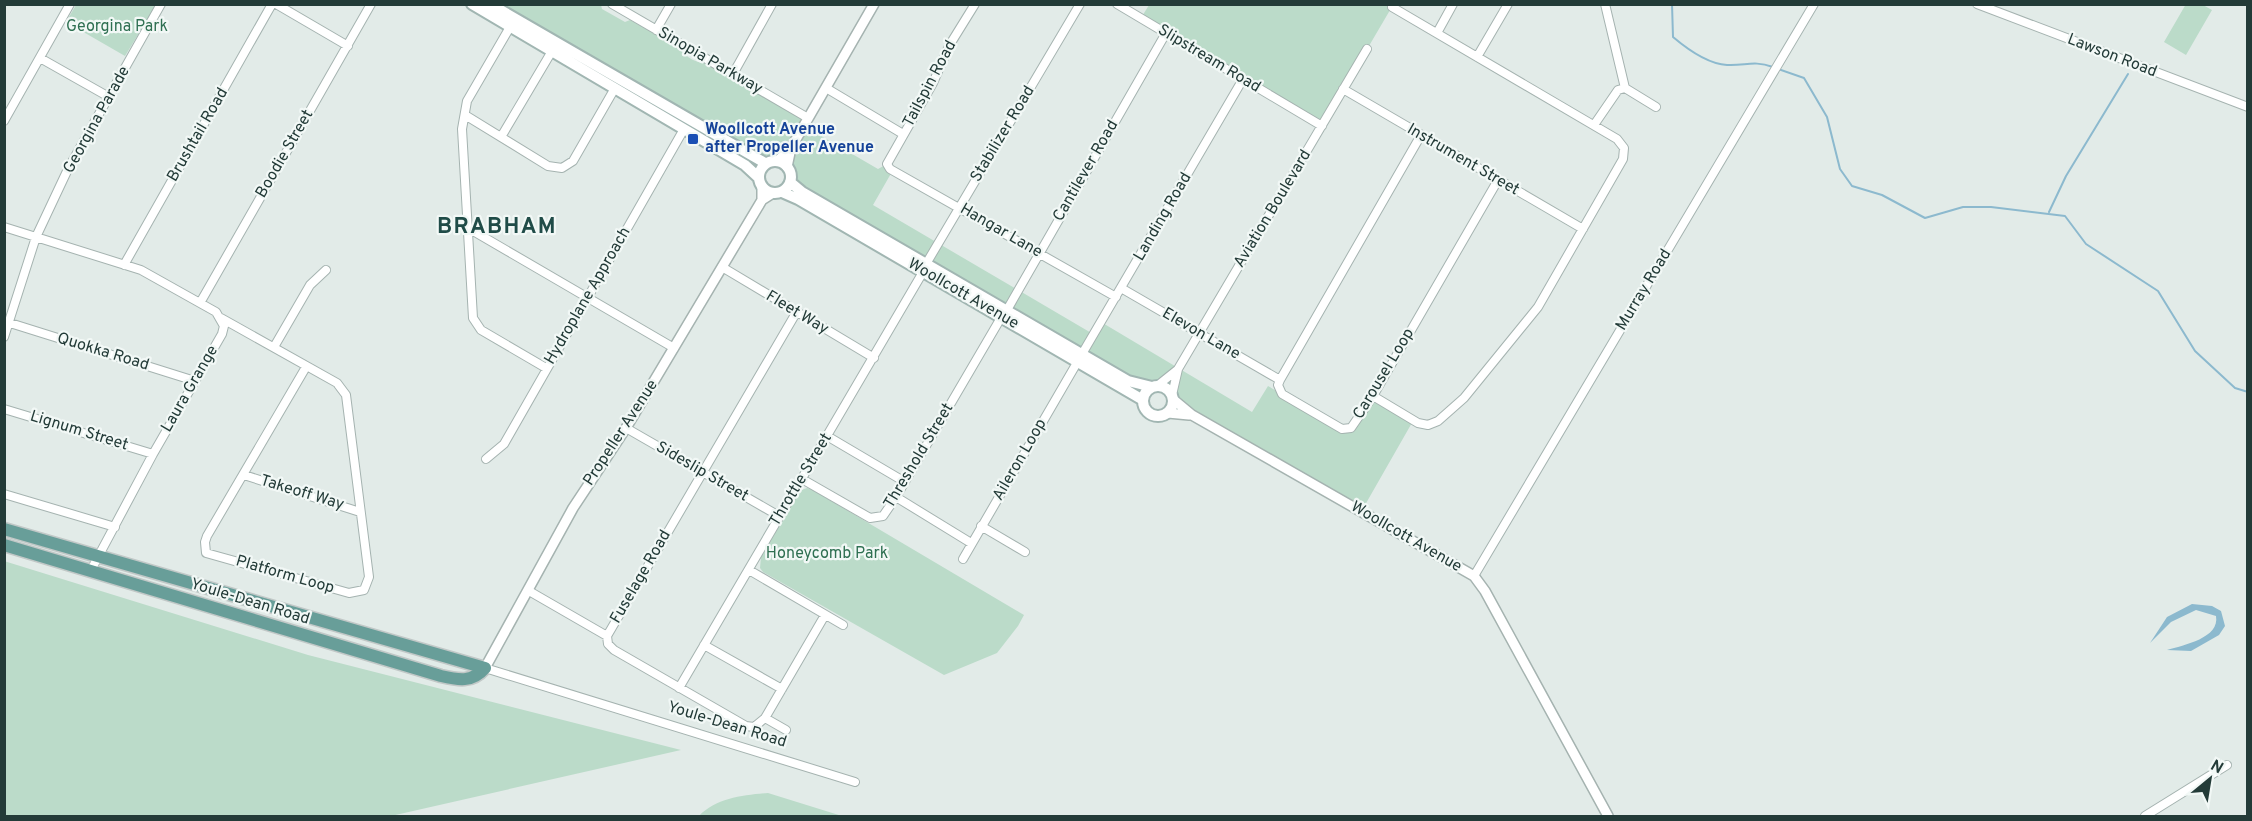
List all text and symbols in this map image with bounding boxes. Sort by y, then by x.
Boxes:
park label: Georgina Park [66,17,168,37]
street label: Slipstream Road [1154,20,1264,98]
street label: Sinopia Parkway [654,23,766,99]
street label: Lawson Road [2064,30,2160,82]
street label: Tailspin Road [899,37,961,131]
street label: Georgina Parade [59,63,135,177]
street label: Stabilizer Road [966,82,1040,186]
street label: Brushtail Road [163,84,233,186]
street label: Boodie Street [252,106,318,202]
street label: Cantilever Road [1049,117,1123,225]
place label: Woollcott Avenue after Propeller Avenue [705,120,874,158]
street label: Instrument Street [1403,120,1523,200]
marker: Woollcott Avenue after Propeller Avenue [686,132,700,146]
street label: Aviation Boulevard [1230,146,1316,272]
street label: Landing Road [1130,169,1196,265]
street label: Hangar Lane [956,199,1046,263]
district label: BRABHAM [437,214,557,241]
street label: Hydroplane Approach [540,224,636,368]
street label: Murray Road [1612,246,1676,334]
street label: Woollcott Avenue [904,254,1022,334]
street label: Fleet Way [762,286,832,340]
street label: Elevon Lane [1158,304,1244,364]
street label: Carousel Loop [1349,325,1419,423]
street label: Quokka Road [54,328,152,376]
street label: Laura Grange [157,342,223,436]
street label: Propeller Avenue [579,376,663,490]
street label: Threshold Street [880,400,958,512]
street label: Lignum Street [27,407,131,455]
street label: Aileron Loop [989,415,1051,505]
street label: Throttle Street [765,430,837,530]
street label: Sideslip Street [652,437,752,507]
street label: Takeoff Way [258,471,346,515]
street label: Woollcott Avenue [1347,497,1465,577]
street label: Fuselage Road [606,527,676,627]
park label: Honeycomb Park [766,544,888,564]
street label: Platform Loop [233,551,337,599]
street label: Youle-Dean Road [188,574,312,630]
street label: Youle-Dean Road [665,697,789,753]
north arrow [2180,749,2240,809]
text: N [2207,756,2226,779]

